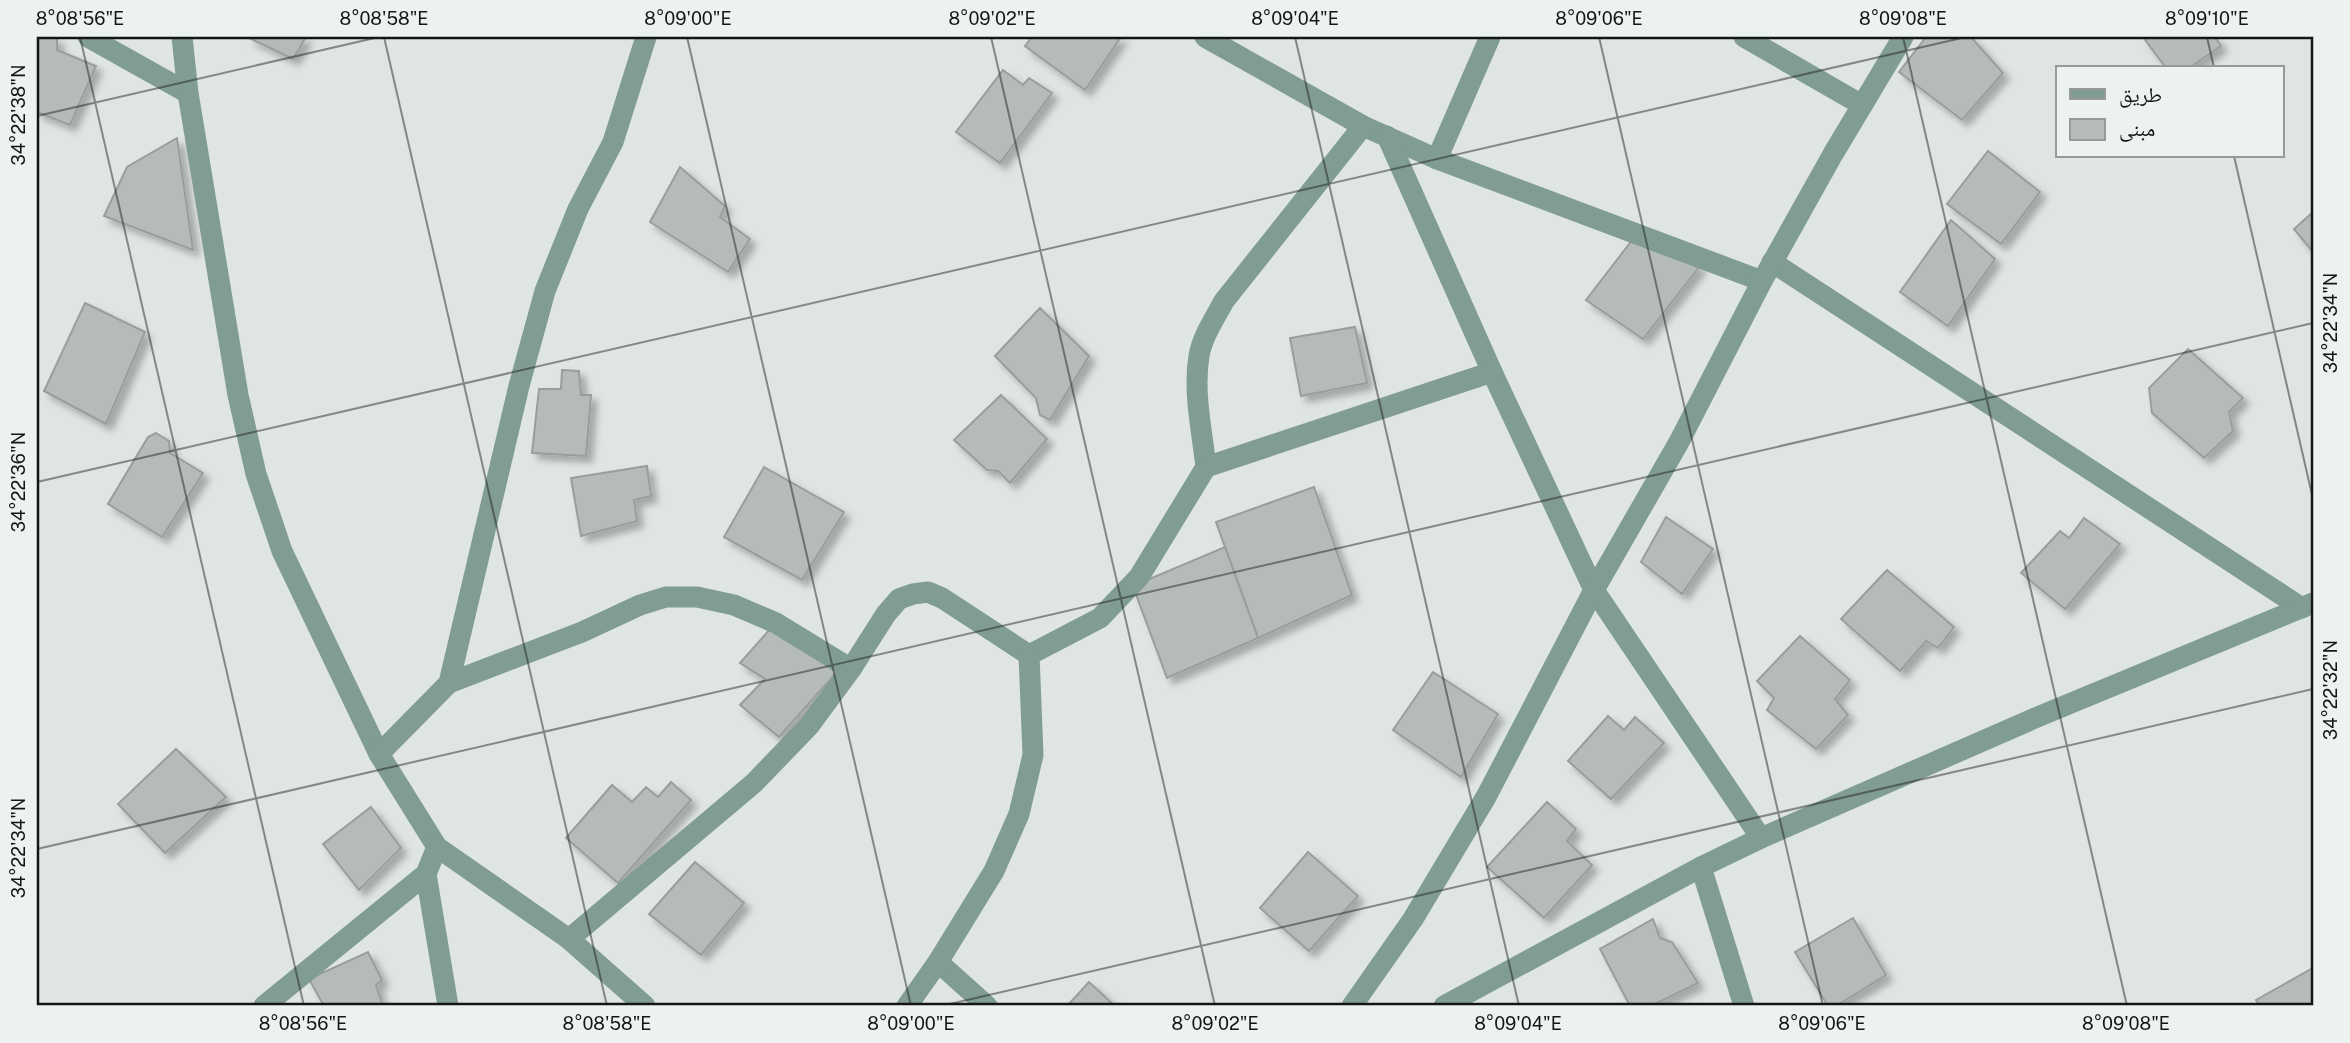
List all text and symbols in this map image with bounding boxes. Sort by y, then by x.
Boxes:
text: 8°08'56"E [36,8,124,29]
text: 8°08'58"E [339,8,429,29]
text: 8°09'00"E [644,8,732,29]
text: 8°09'02"E [948,8,1036,29]
text: 8°09'04"E [1251,8,1339,29]
text: 8°09'06"E [1555,8,1643,29]
text: 8°09'08"E [1859,8,1947,29]
text: 8°09'10"E [2165,8,2249,29]
text: 34°22'38"N [8,65,29,166]
legend [2056,66,2284,158]
text: طريق [2119,82,2162,108]
text: مبنى [2119,116,2155,142]
text: 34°22'34"N [2320,273,2341,373]
text: 34°22'36"N [8,432,29,532]
text: 34°22'32"N [2320,640,2341,740]
text: 34°22'34"N [8,798,29,898]
text: 8°08'56"E [259,1013,347,1034]
text: 8°08'58"E [562,1013,652,1034]
text: 8°09'00"E [867,1013,955,1034]
text: 8°09'02"E [1171,1013,1259,1034]
text: 8°09'04"E [1474,1013,1562,1034]
text: 8°09'06"E [1778,1013,1866,1034]
text: 8°09'08"E [2082,1013,2170,1034]

